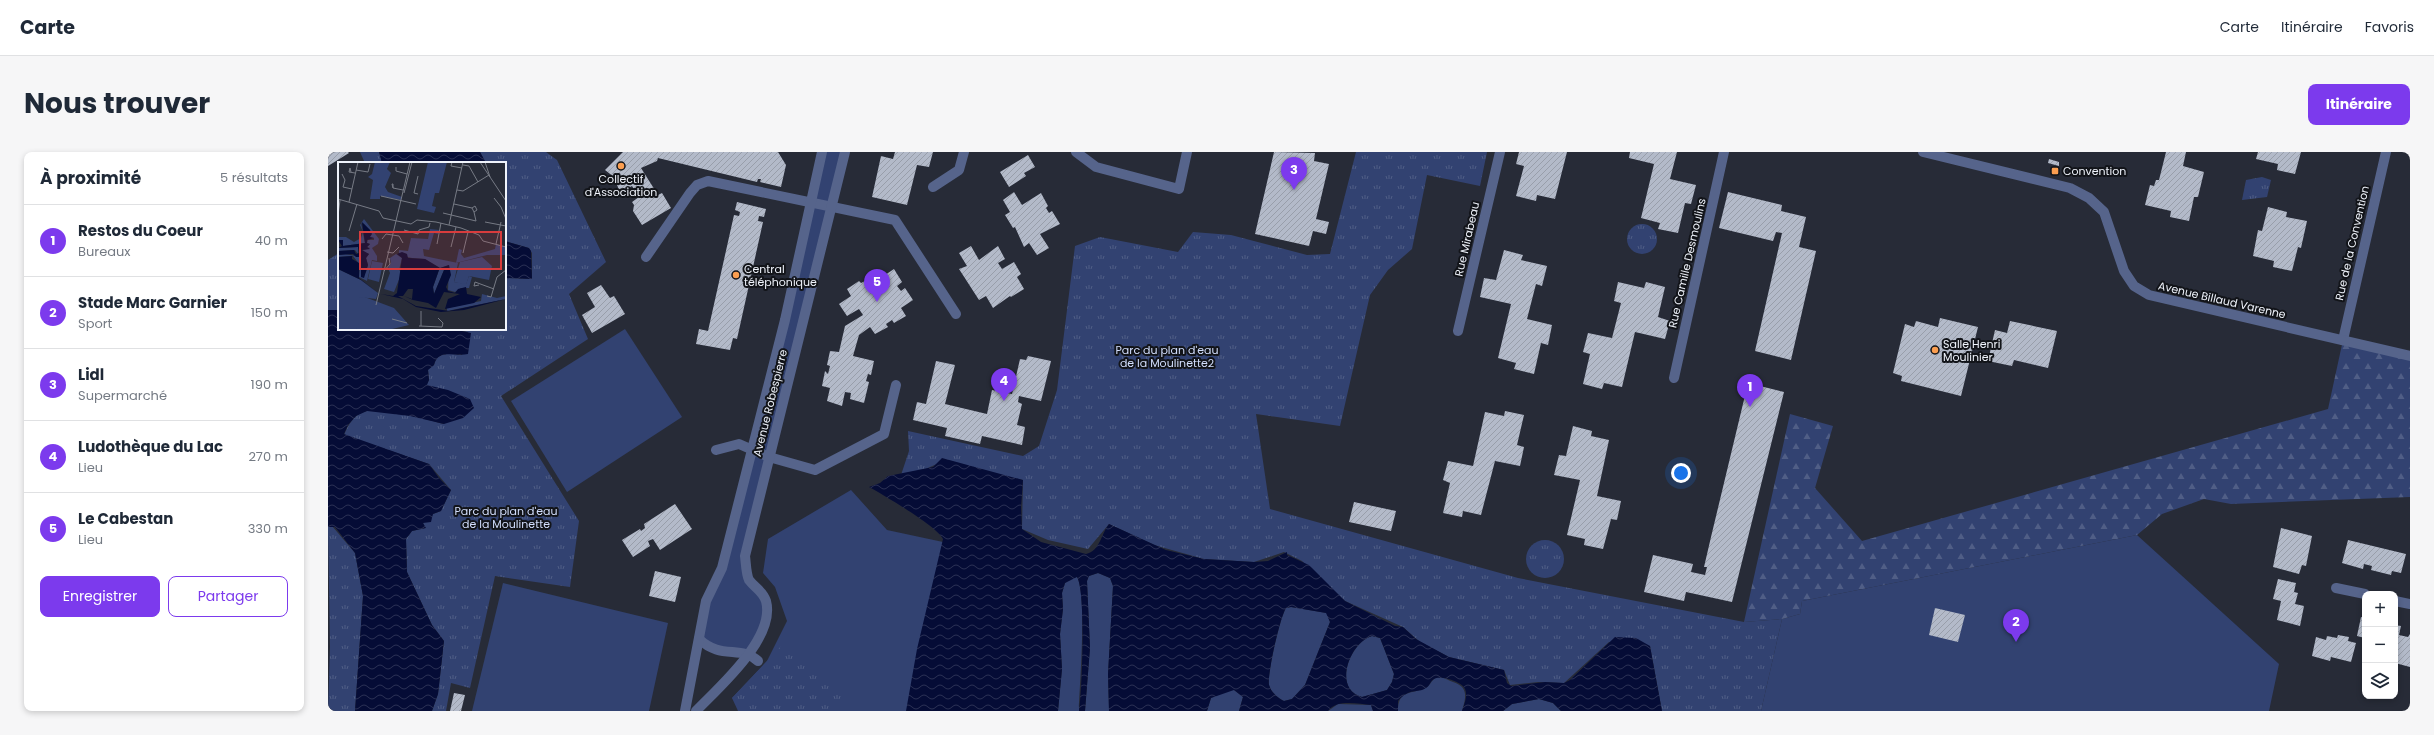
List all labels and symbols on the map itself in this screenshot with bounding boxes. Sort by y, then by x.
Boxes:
pin: 3 [1281,157,1307,190]
marker: Collectif d'Association [616,161,626,171]
inset map [338,162,506,330]
place label: Convention [2063,163,2126,179]
marker: Convention [2050,166,2060,176]
place label: Collectif d'Association [585,171,657,200]
street label: Rue de la Convention [2331,184,2373,302]
street label: Rue Camille Desmoulins [1664,196,1710,329]
street label: Rue Mirabeau [1451,200,1483,278]
place label: Central téléphonique [744,261,817,290]
pin: 5 [864,269,890,302]
marker: Central téléphonique [731,270,741,280]
street label: Avenue Billaud Varenne [2157,278,2288,323]
place label: Salle Henri Moulinier [1943,336,2001,365]
park label: Parc du plan d'eau de la Moulinette2 [1116,342,1218,371]
marker: Salle Henri Moulinier [1930,345,1940,355]
street label: Avenue Robespierre [749,348,791,458]
pin: 4 [991,368,1017,401]
pin: 1 [1737,374,1763,407]
your location [1671,463,1691,483]
park label: Parc du plan d'eau de la Moulinette [455,503,557,532]
pin: 2 [2003,609,2029,642]

